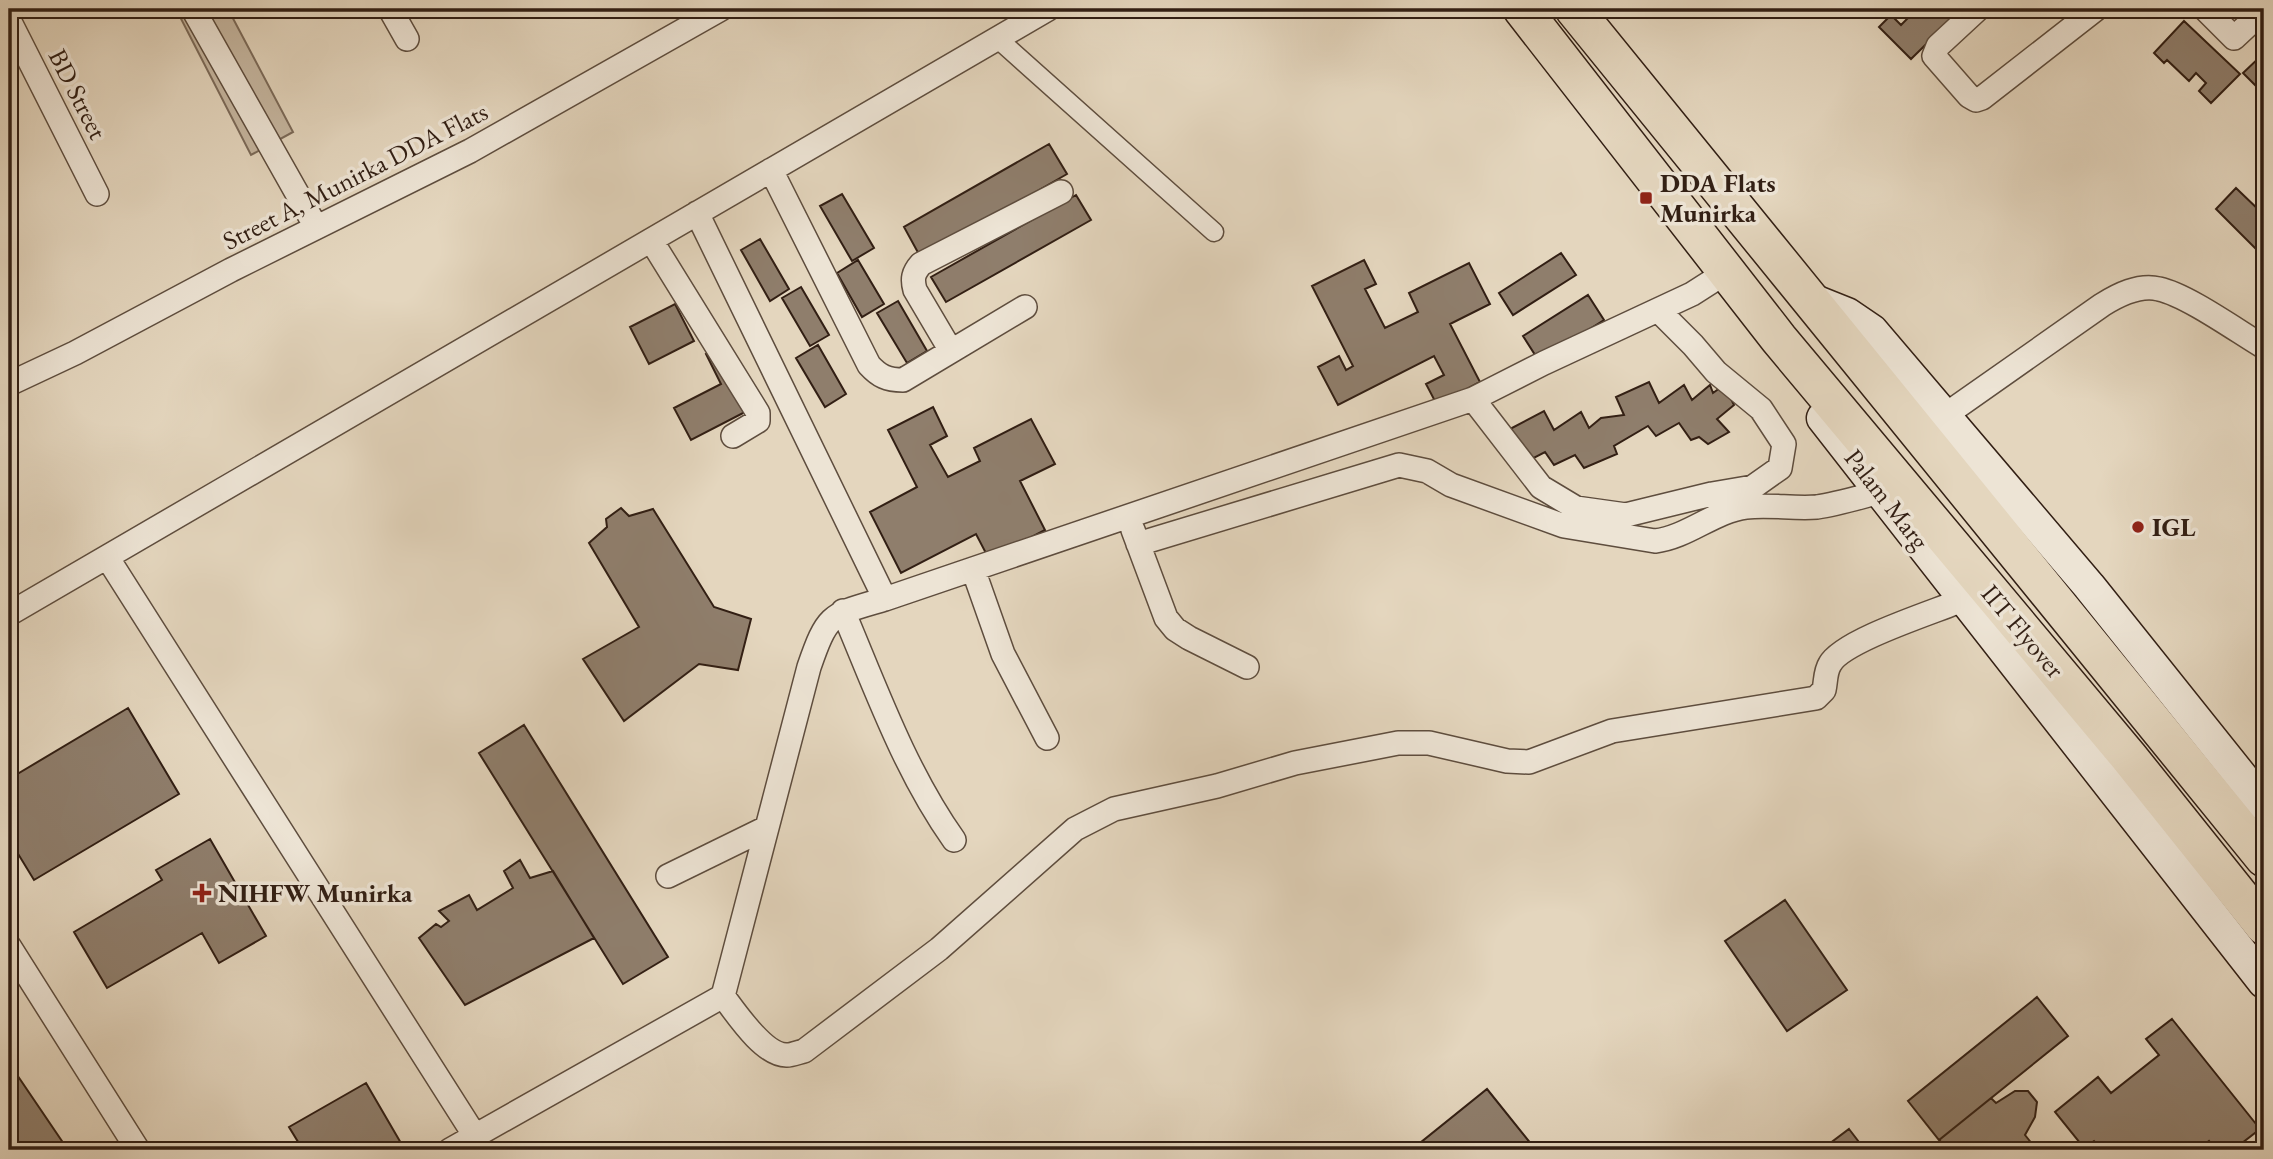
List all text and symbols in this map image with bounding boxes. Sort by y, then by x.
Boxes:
street label: BD Street [41,43,115,145]
street label: Street A, Munirka DDA Flats [217,94,493,258]
place label: DDA Flats Munirka [1660,166,1776,230]
marker: DDA Flats Munirka [1638,190,1654,206]
street label: Palam Marg [1837,442,1937,557]
place label: IGL [2152,510,2196,544]
marker: IGL [2130,519,2146,535]
street label: IIT Flyover [1974,577,2072,685]
place label: NIHFW Munirka [218,876,413,910]
marker: NIHFW Munirka [192,883,212,903]

